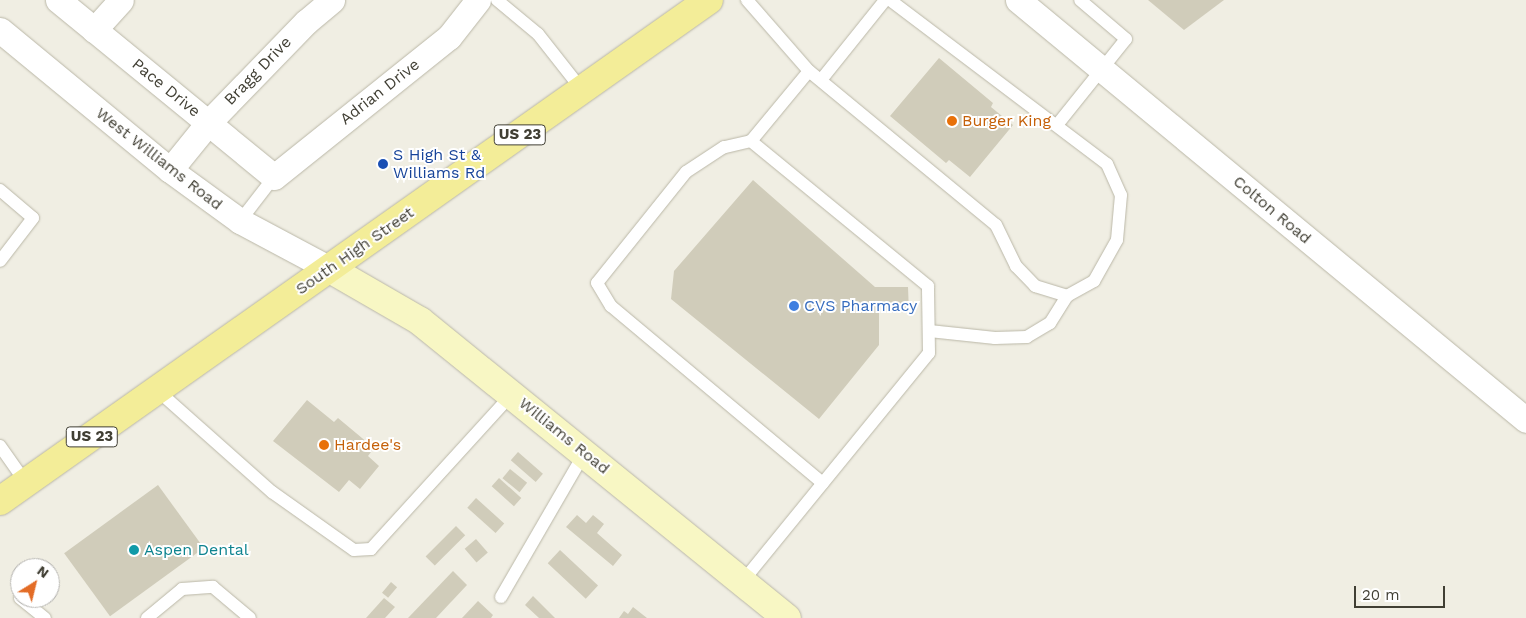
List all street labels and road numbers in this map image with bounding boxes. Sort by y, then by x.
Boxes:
street label: Bragg Drive [221,33,295,109]
street label: Pace Drive [128,55,204,121]
street label: Adrian Drive [336,55,424,129]
street label: West Williams Road [92,104,226,214]
road number: US 23 [494,122,546,148]
street label: Colton Road [1229,172,1315,248]
street label: South High Street [292,203,418,299]
street label: Williams Road [515,394,613,478]
road number: US 23 [66,424,118,450]

